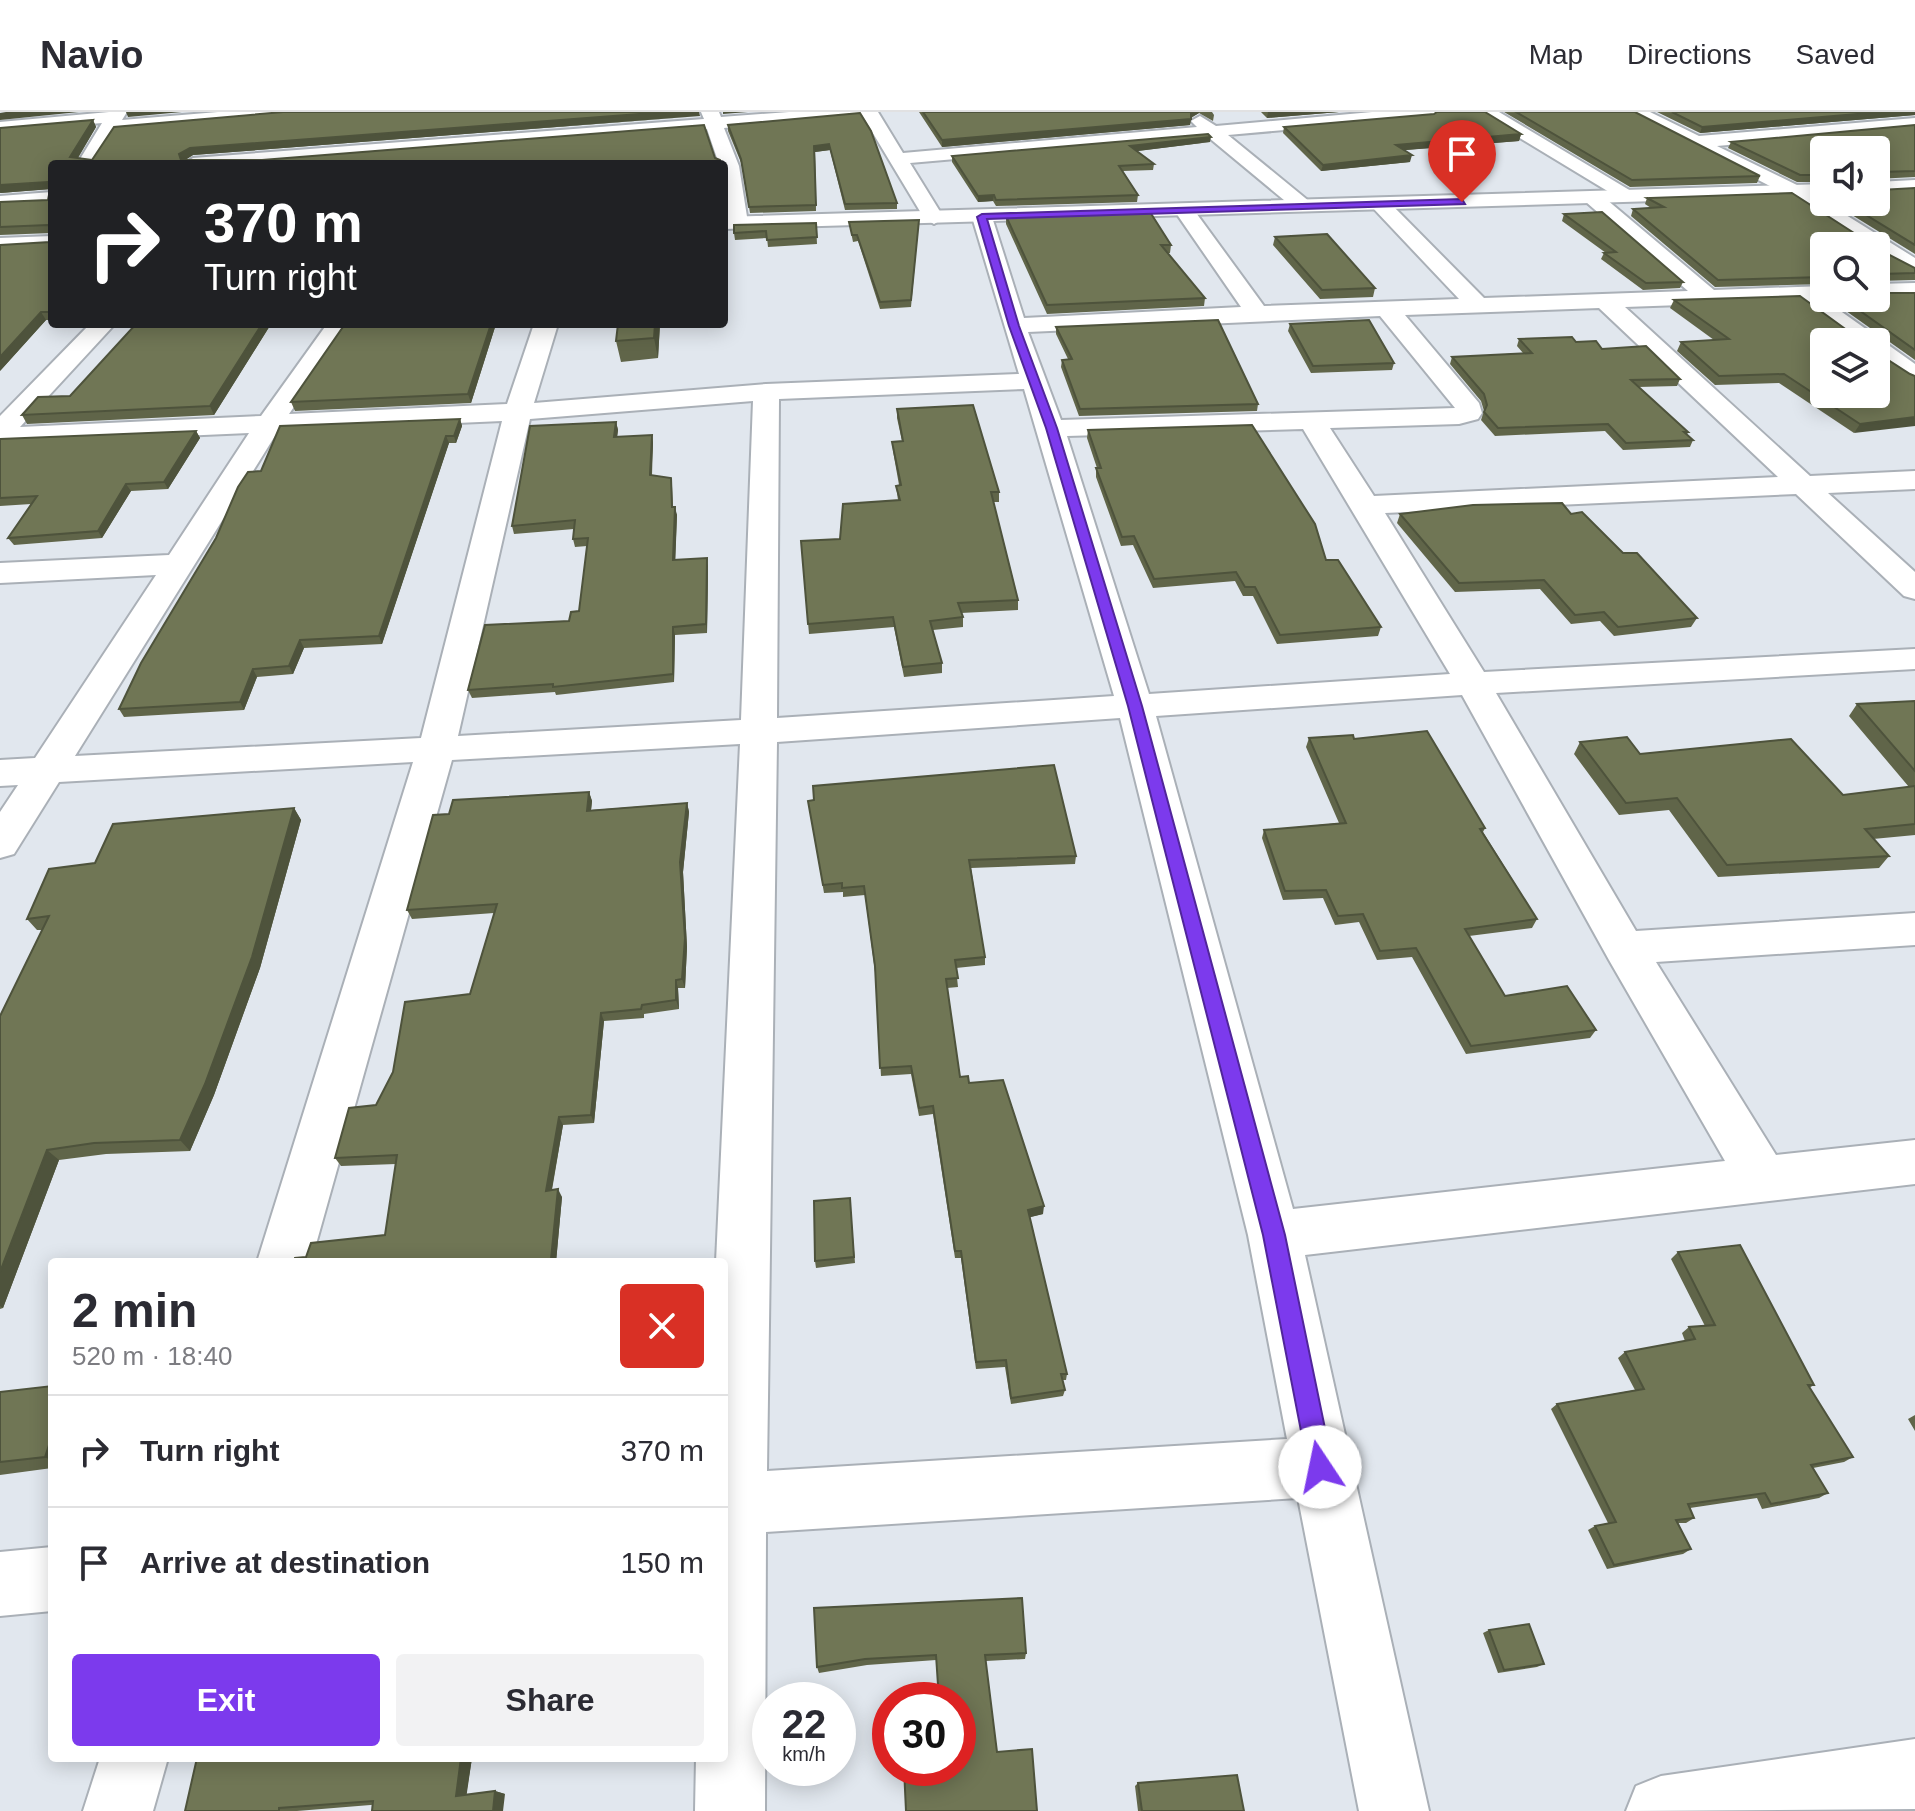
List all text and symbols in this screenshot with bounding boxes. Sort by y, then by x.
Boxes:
text: Navio [40,34,143,76]
text: Map [1529,39,1583,70]
text: Directions [1627,39,1752,70]
text: Saved [1796,39,1875,70]
pin [1428,120,1496,202]
icon: arrive [1440,132,1484,176]
map controls [1810,136,1890,408]
button: sound [1810,136,1890,216]
text: 370 m [204,191,363,254]
icon: right [72,192,176,296]
button: search [1810,232,1890,312]
text: Turn right [204,257,357,298]
button: layers [1810,328,1890,408]
text: 2 min [72,1284,197,1337]
button: close [620,1284,704,1368]
text: 520 m · 18:40 [72,1341,232,1371]
position arrow [1278,1425,1362,1509]
icon: right [72,1429,116,1473]
text: Turn right [140,1434,279,1467]
text: 370 m [621,1434,704,1467]
icon: arrive [72,1541,116,1585]
text: Arrive at destination [140,1546,430,1579]
text: 150 m [621,1546,704,1579]
button: Exit [72,1654,380,1746]
button: Share [396,1654,704,1746]
speed limit sign: 30 [872,1682,976,1786]
text: 22 [782,1702,826,1746]
text: km/h [782,1743,826,1765]

